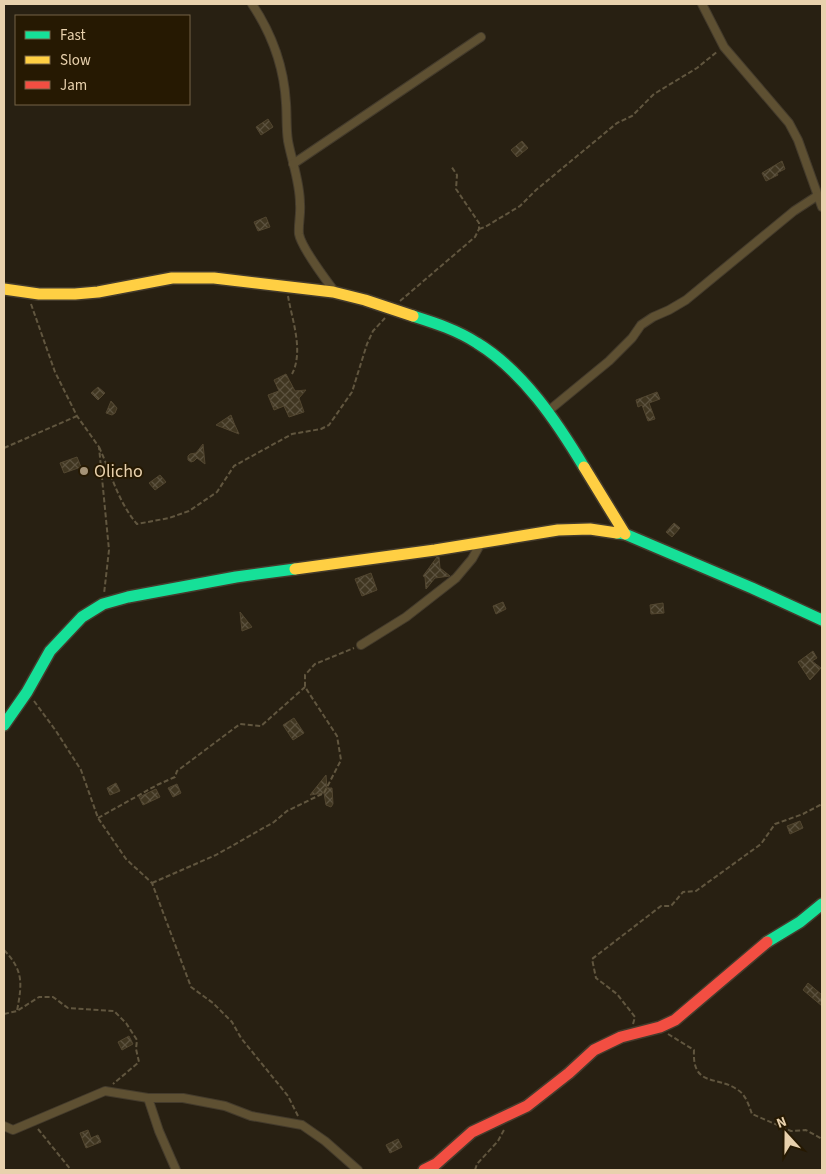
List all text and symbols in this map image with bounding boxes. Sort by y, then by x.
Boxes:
legend [15,15,190,105]
text: Fast [60,25,86,46]
text: Slow [60,50,91,71]
text: Jam [60,75,87,96]
place label: Olicho [94,459,143,484]
marker: Olicho [78,465,90,477]
north arrow [761,1109,811,1159]
text: N [774,1112,790,1134]

